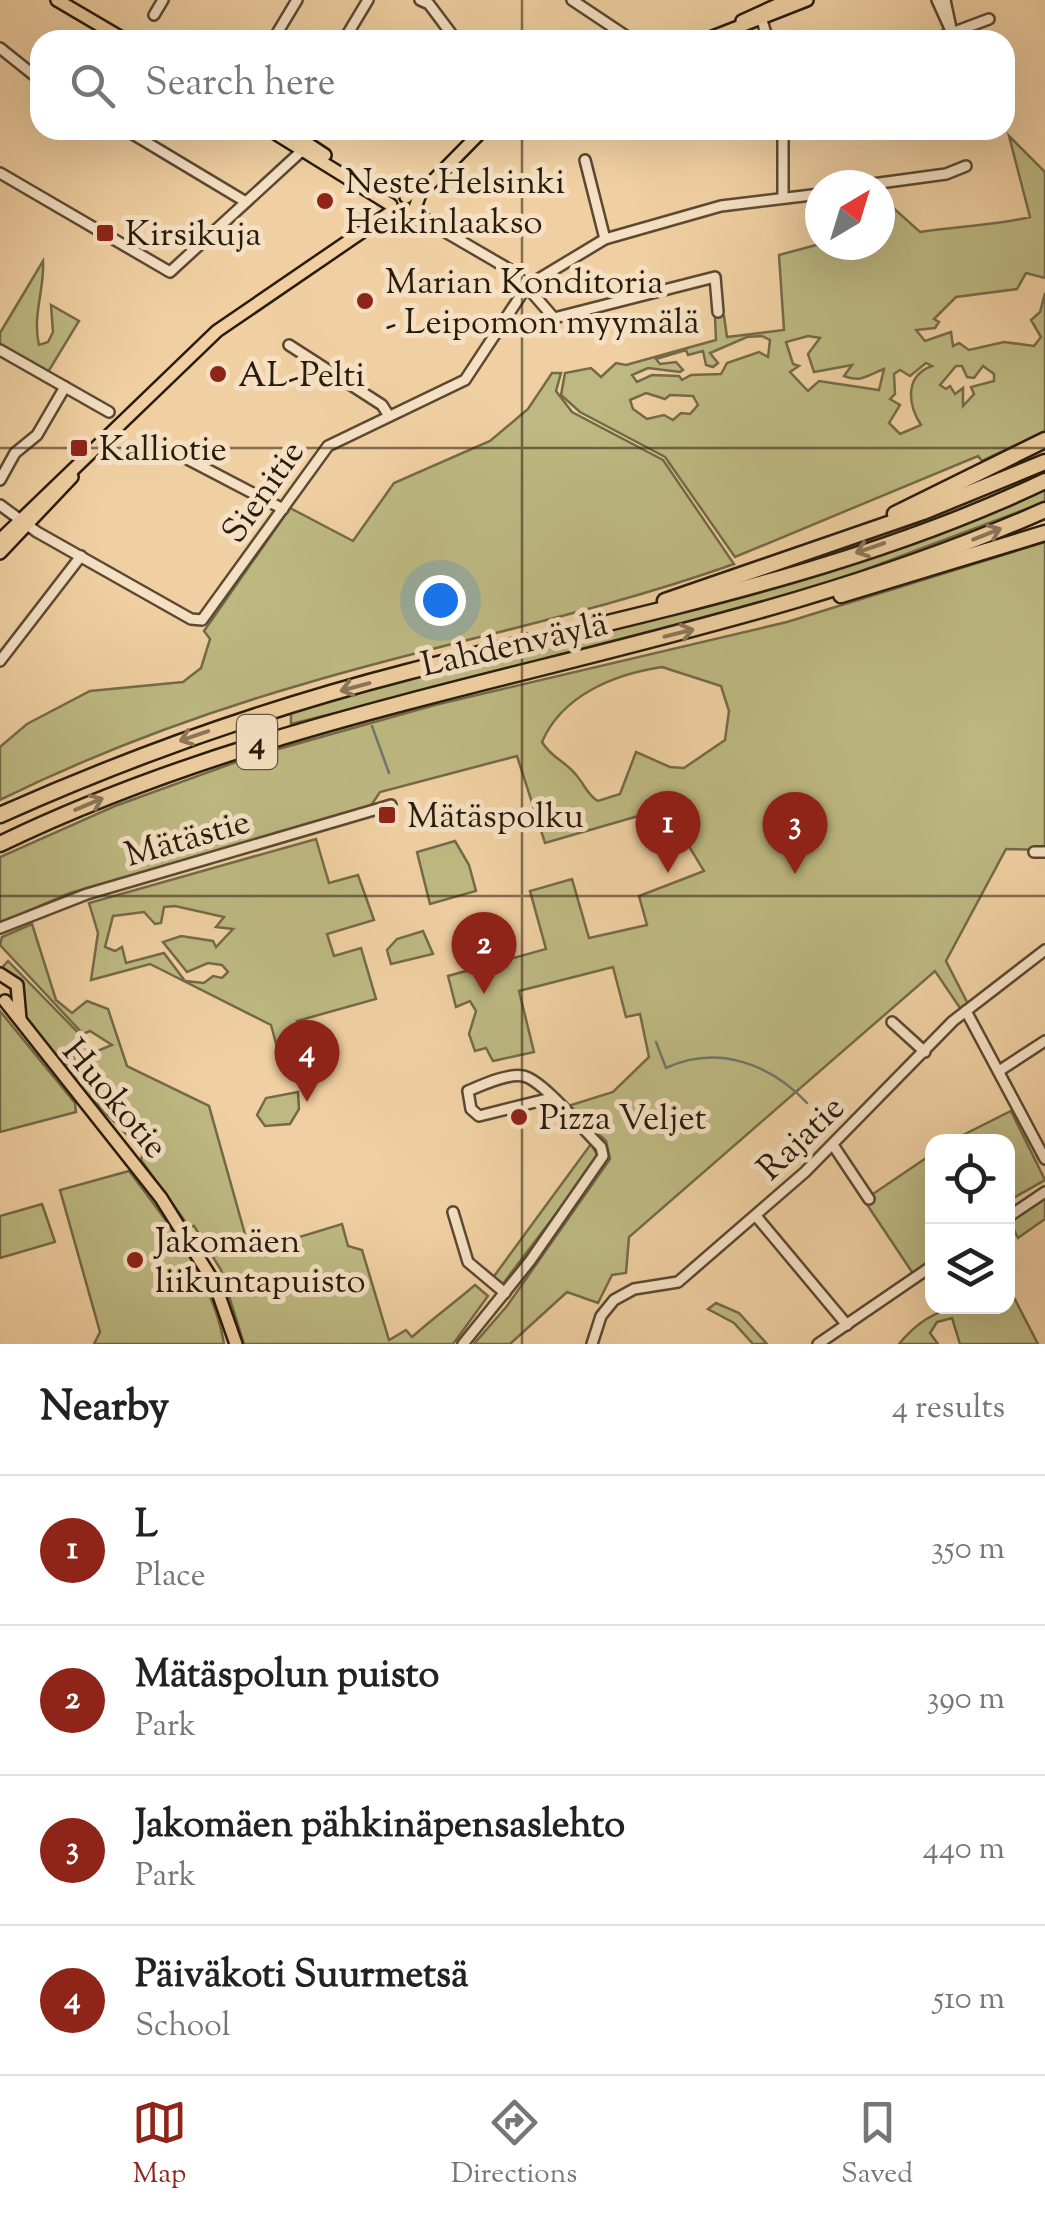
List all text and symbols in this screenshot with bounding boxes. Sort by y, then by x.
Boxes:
search box [30,30,1015,140]
icon: search [65,58,120,113]
text: Search here [145,58,336,112]
place label: Neste Helsinki Heikinlaakso [345,159,565,250]
north arrow [805,170,895,260]
marker: Neste Helsinki Heikinlaakso [314,190,336,212]
place label: Kirsikuja [125,211,261,262]
marker: Kirsikuja [94,222,116,244]
place label: Marian Konditoria - Leipomon myymälä [385,259,700,350]
marker: Marian Konditoria - Leipomon myymälä [354,290,376,312]
place label: AL-Pelti [238,352,365,403]
marker: AL-Pelti [207,363,229,385]
place label: Kalliotie [99,426,227,477]
street label: Sienitie [211,431,319,555]
marker: Kalliotie [68,437,90,459]
one-way arrow [971,523,1001,541]
one-way arrow [855,541,887,559]
your location [415,575,466,626]
street label: Lahdenväylä [417,600,613,693]
one-way arrow [663,622,694,641]
one-way arrow [339,678,371,697]
road number: 4 [237,715,277,769]
one-way arrow [179,728,211,746]
pin: 1 [636,790,700,873]
pin: 3 [762,792,828,874]
place label: Mätäspolku [407,793,584,844]
one-way arrow [73,794,104,812]
street label: Mätästie [119,798,256,882]
marker: Mätäspolku [376,804,398,826]
pin: 2 [452,912,516,994]
pin: 4 [274,1020,340,1102]
street label: Huokotie [48,1029,179,1171]
street label: Rajatie [747,1085,858,1194]
place label: Pizza Veljet [539,1095,707,1146]
marker: Pizza Veljet [508,1106,530,1128]
map controls [925,1134,1015,1314]
button: locate [925,1134,1015,1224]
place label: Jakomäen liikuntapuisto [153,1218,366,1309]
button: layers [925,1224,1015,1314]
marker: Jakomäen liikuntapuisto [124,1249,146,1271]
text: Nearby [40,1379,169,1439]
text: 4 results [892,1386,1005,1432]
text: L [135,1500,158,1554]
text: 1 [67,1527,78,1573]
text: 350 m [931,1527,1005,1573]
text: Place [135,1554,206,1600]
text: Mätäspolun puisto [135,1650,439,1704]
text: 2 [65,1677,80,1723]
text: 390 m [927,1677,1005,1723]
text: Park [135,1704,196,1750]
text: Jakomäen pähkinäpensaslehto [135,1800,625,1854]
text: 3 [66,1827,79,1873]
text: 440 m [923,1827,1005,1873]
text: Park [135,1854,196,1900]
text: Päiväkoti Suurmetsä [135,1950,469,2004]
text: 4 [64,1977,81,2023]
text: 510 m [933,1977,1005,2023]
text: School [135,2004,231,2050]
tab: Map [132,2095,187,2195]
tab: Directions [451,2095,577,2195]
tab: Saved [841,2095,913,2195]

